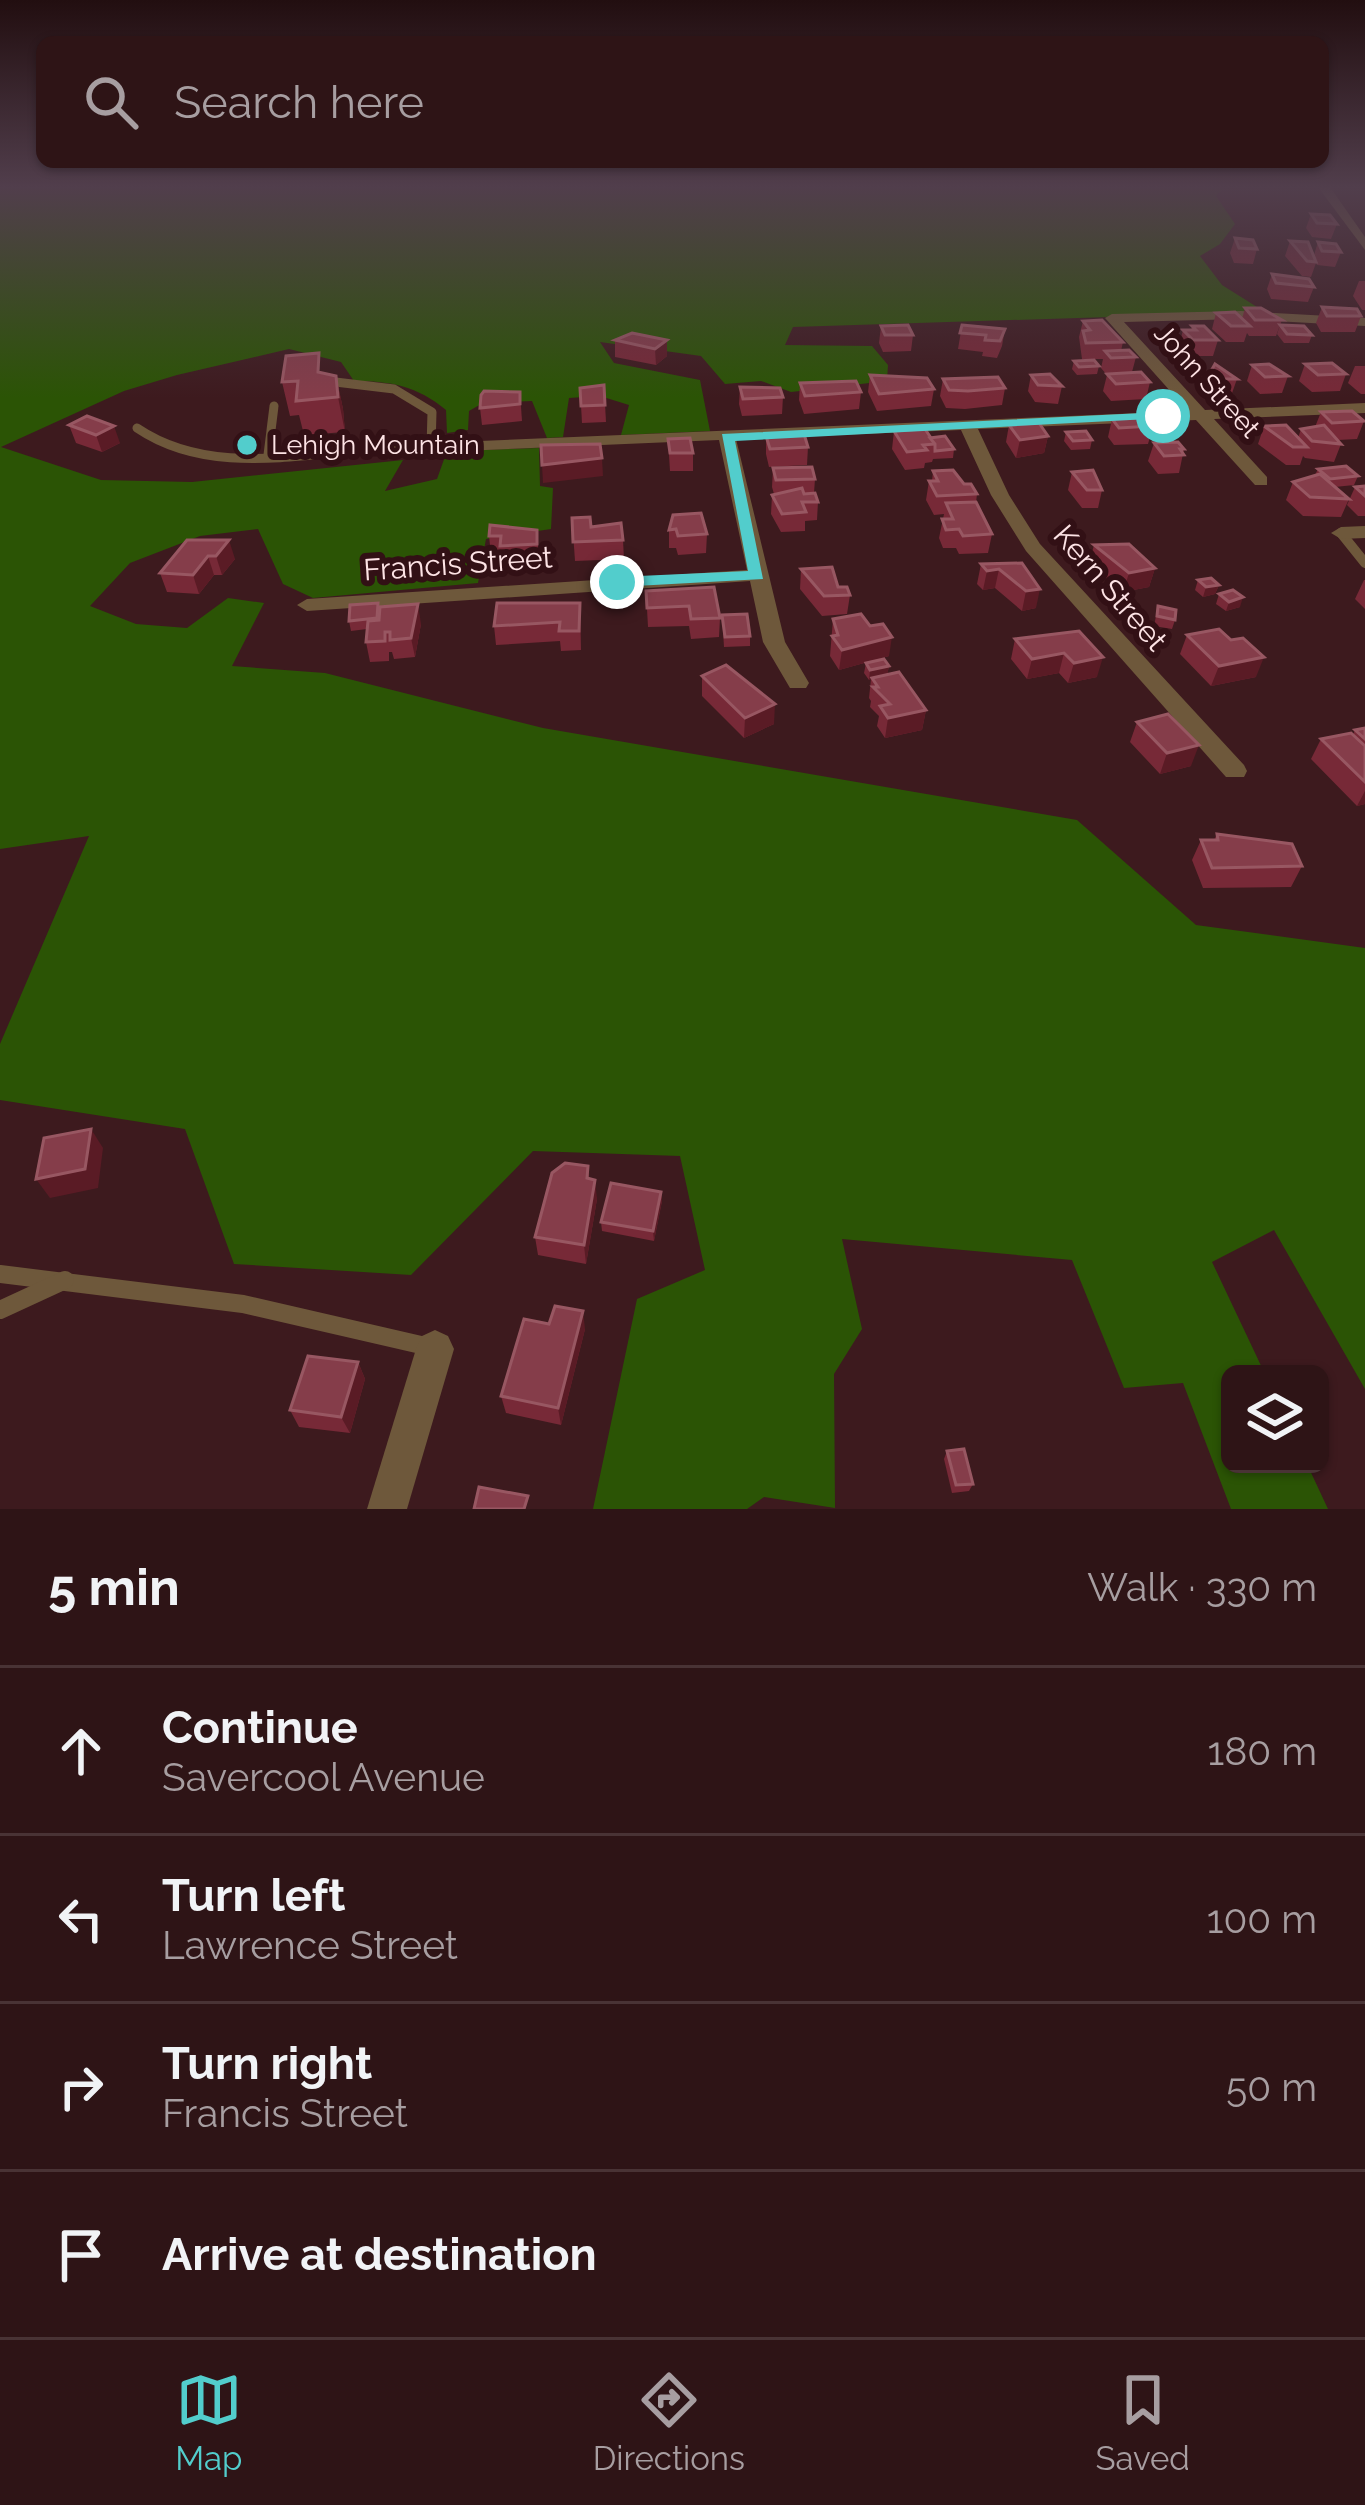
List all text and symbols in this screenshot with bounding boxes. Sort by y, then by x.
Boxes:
search box [36,36,1329,168]
icon: search [78,69,144,135]
text: Search here [174,76,424,129]
street label: John Street [1148,318,1266,444]
route start [1136,389,1190,443]
place label: Lehigh Mountain [271,429,480,460]
marker: Lehigh Mountain [234,432,260,458]
street label: Kern Street [1046,518,1174,658]
street label: Francis Street [362,539,554,588]
route end [590,555,644,609]
map controls [1221,1365,1329,1473]
button: layers [1221,1365,1329,1473]
text: 5 min [48,1557,180,1617]
text: Walk · 330 m [1087,1564,1317,1610]
text: Continue [162,1701,358,1754]
icon: ahead [48,1718,114,1784]
text: 180 m [1208,1728,1317,1774]
text: Savercool Avenue [162,1754,485,1800]
text: Turn left [162,1869,345,1922]
icon: left [48,1886,114,1952]
text: 100 m [1207,1896,1317,1942]
text: Lawrence Street [162,1922,458,1968]
text: Turn right [162,2037,372,2090]
icon: right [48,2054,114,2120]
text: 50 m [1226,2064,1317,2110]
text: Francis Street [162,2090,408,2136]
icon: arrive [48,2222,114,2288]
text: Arrive at destination [162,2228,597,2281]
tab: Map [175,2367,242,2478]
tab: Directions [593,2367,745,2478]
tab: Saved [1095,2367,1190,2478]

